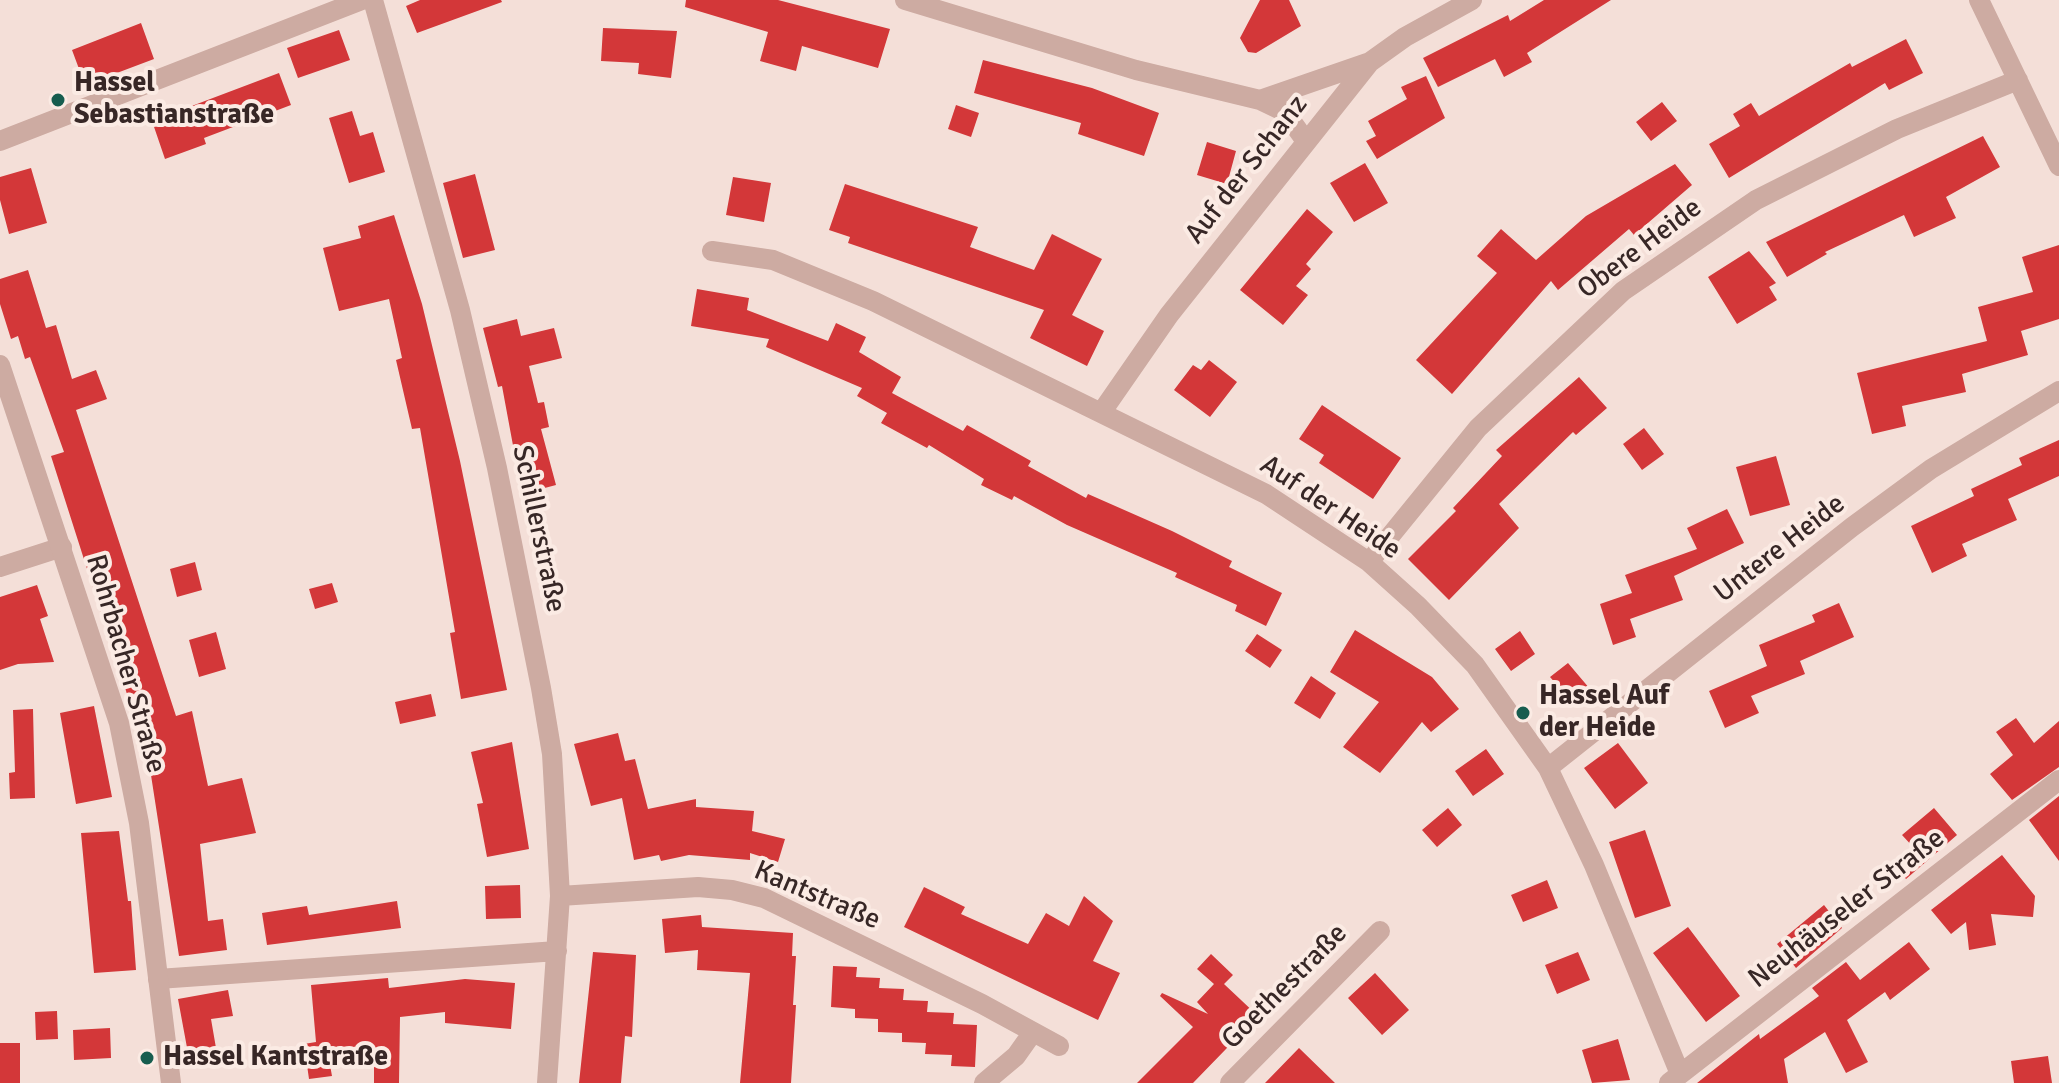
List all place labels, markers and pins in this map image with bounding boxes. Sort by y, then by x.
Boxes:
place label: Hassel Sebastianstraße [74,67,274,133]
marker: Hassel Sebastianstraße [49,91,67,109]
place label: Hassel Auf der Heide [1539,680,1669,746]
marker: Hassel Auf der Heide [1514,704,1532,722]
place label: Hassel Kantstraße [163,1041,388,1075]
marker: Hassel Kantstraße [138,1049,156,1067]

